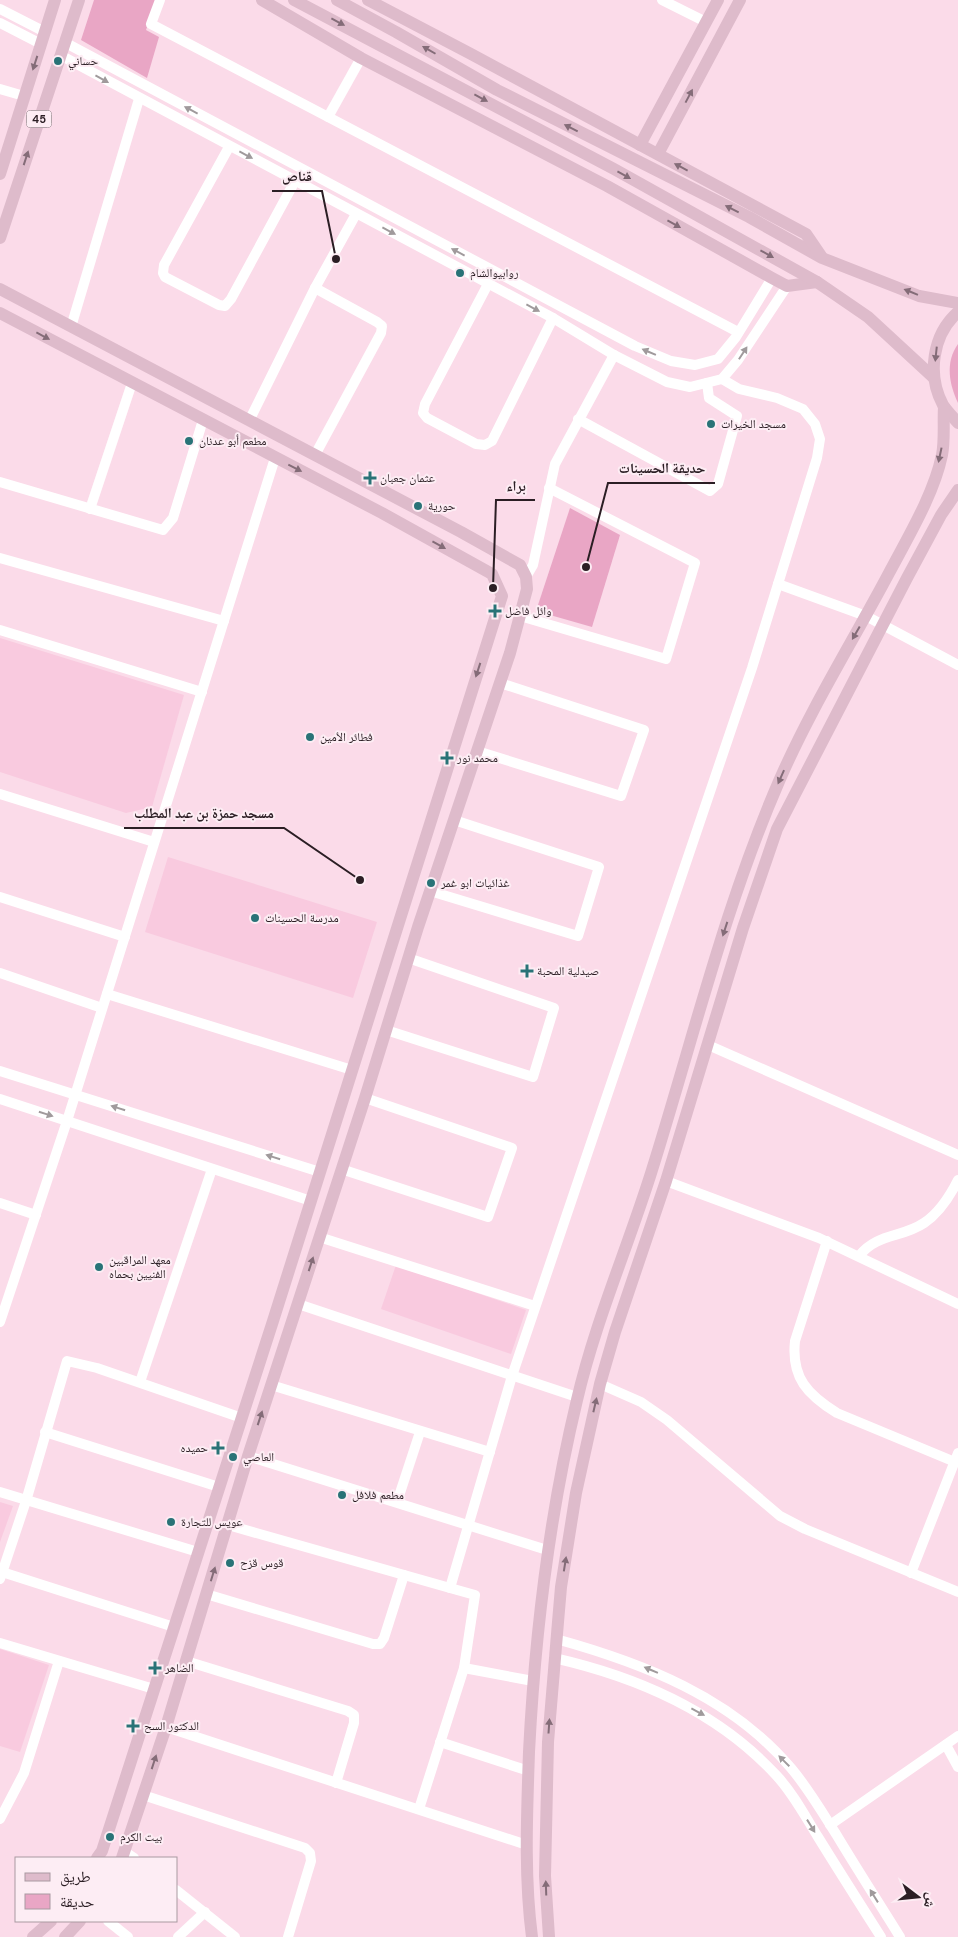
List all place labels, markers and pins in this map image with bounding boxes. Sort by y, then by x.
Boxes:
place label: حساني [68,53,99,71]
marker: حساني [52,55,64,67]
callout: قناص [272,162,322,191]
place label: روابيوالشام [470,265,519,281]
marker: روابيوالشام [454,267,466,279]
place label: مسجد الخيرات [721,416,786,432]
marker: مسجد الخيرات [705,418,717,430]
place label: مطعم أبو عدنان [199,433,267,449]
marker: مطعم أبو عدنان [183,435,195,447]
callout: حديقة الحسينات [608,454,715,483]
place label: عثمان جعبان [380,470,435,486]
callout: براء [496,471,535,500]
marker: عثمان جعبان [364,472,376,484]
place label: حورية [428,498,456,514]
marker: حورية [412,500,424,512]
place label: وائل فاضل [505,603,552,619]
marker: وائل فاضل [489,605,501,617]
place label: فطائر الأمين [320,729,373,745]
marker: فطائر الأمين [304,731,316,743]
place label: محمد نور [456,750,498,766]
marker: محمد نور [441,752,453,764]
callout: مسجد حمزة بن عبد المطلب [124,799,284,828]
place label: غذائيات ابو غمر [440,875,510,891]
marker: غذائيات ابو غمر [425,877,437,889]
place label: مدرسة الحسينات [265,910,339,926]
marker: مدرسة الحسينات [249,912,261,924]
place label: صيدلية المحبة [537,963,599,979]
marker: صيدلية المحبة [521,965,533,977]
place label: معهد المراقبين الفنيين بحماه [109,1252,171,1282]
marker: معهد المراقبين الفنيين بحماه [93,1261,105,1273]
place label: حميده [181,1440,208,1456]
marker: حميده [212,1442,224,1454]
place label: العاصي [243,1449,274,1467]
marker: العاصي [227,1451,239,1463]
place label: مطعم فلافل [352,1487,404,1503]
marker: مطعم فلافل [336,1489,348,1501]
place label: عويس للتجارة [181,1514,243,1530]
marker: عويس للتجارة [165,1516,177,1528]
place label: قوس قزح [240,1555,284,1571]
marker: قوس قزح [224,1557,236,1569]
place label: الضاهر [164,1660,194,1676]
marker: الضاهر [149,1662,161,1674]
place label: الدكتور السح [144,1718,199,1734]
marker: الدكتور السح [126,1719,140,1733]
place label: بيت الكرم [120,1829,162,1845]
marker: بيت الكرم [104,1831,116,1843]

